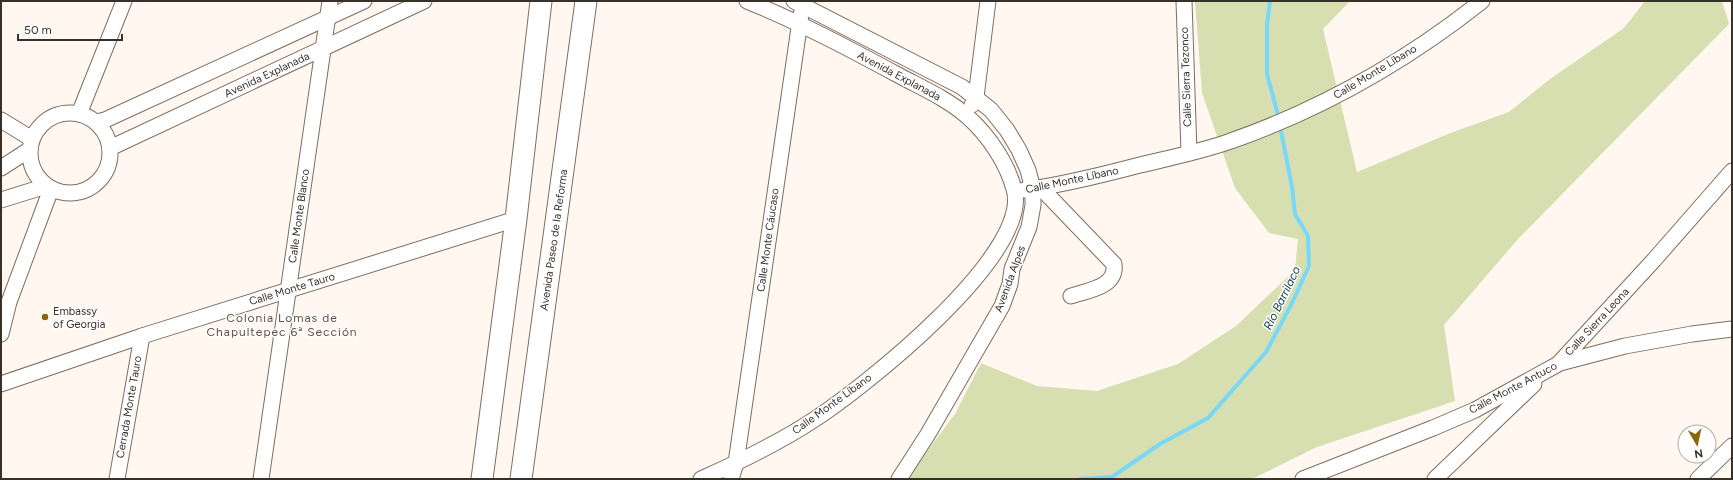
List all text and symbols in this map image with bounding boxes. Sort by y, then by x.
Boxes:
scale bar [18,16,122,42]
text: 50 m [24,23,52,37]
street label: Calle Sierra Tezonco [1178,27,1194,127]
street label: Calle Monte Líbano [1331,42,1419,102]
street label: Avenida Explanada [855,49,943,103]
street label: Avenida Explanada [222,50,312,100]
street label: Calle Monte Líbano [1024,164,1120,196]
street label: Calle Monte Blanco [286,168,312,264]
street label: Avenida Paseo de la Reforma [538,169,570,311]
street label: Calle Monte Cáucaso [754,187,782,293]
street label: Avenida Alpes [992,244,1028,314]
water label: Río Barrilaco [1261,264,1303,332]
street label: Calle Monte Tauro [248,270,336,308]
street label: Calle Sierra Leona [1562,285,1632,359]
place label: Embassy of Georgia [53,305,105,331]
district label: Colonia Lomas de Chapultepec 6ª Sección [206,311,358,339]
marker: Embassy of Georgia [40,312,50,322]
street label: Cerrada Monte Tauro [114,355,144,459]
street label: Calle Monte Antuco [1467,359,1559,417]
street label: Calle Monte Líbano [790,371,874,437]
north arrow [1677,424,1717,464]
text: N [1693,446,1704,460]

